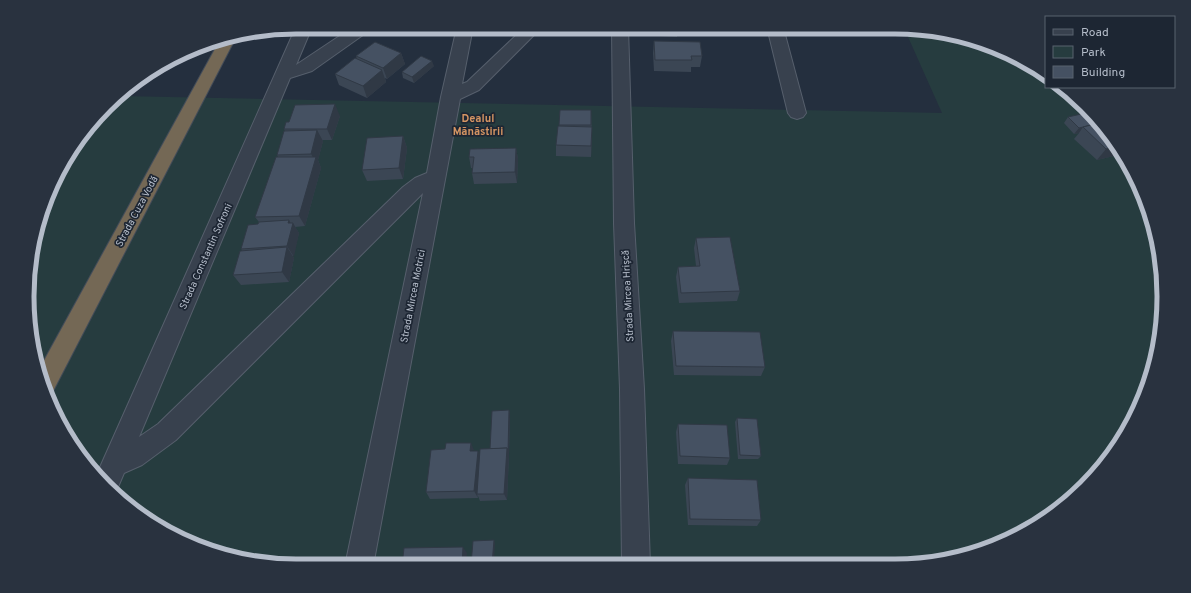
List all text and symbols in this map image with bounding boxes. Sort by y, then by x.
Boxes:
legend [1045,16,1175,88]
text: Road [1081,25,1109,41]
text: Park [1081,45,1106,61]
text: Building [1081,65,1125,81]
district label: Dealul Mănăstirii [453,112,503,139]
street label: Strada Cuza Vodă [113,174,161,249]
street label: Strada Constantin Sofroni [177,202,236,312]
street label: Strada Mircea Motrici [398,249,429,344]
street label: Strada Mircea Hrișcă [620,250,637,342]

